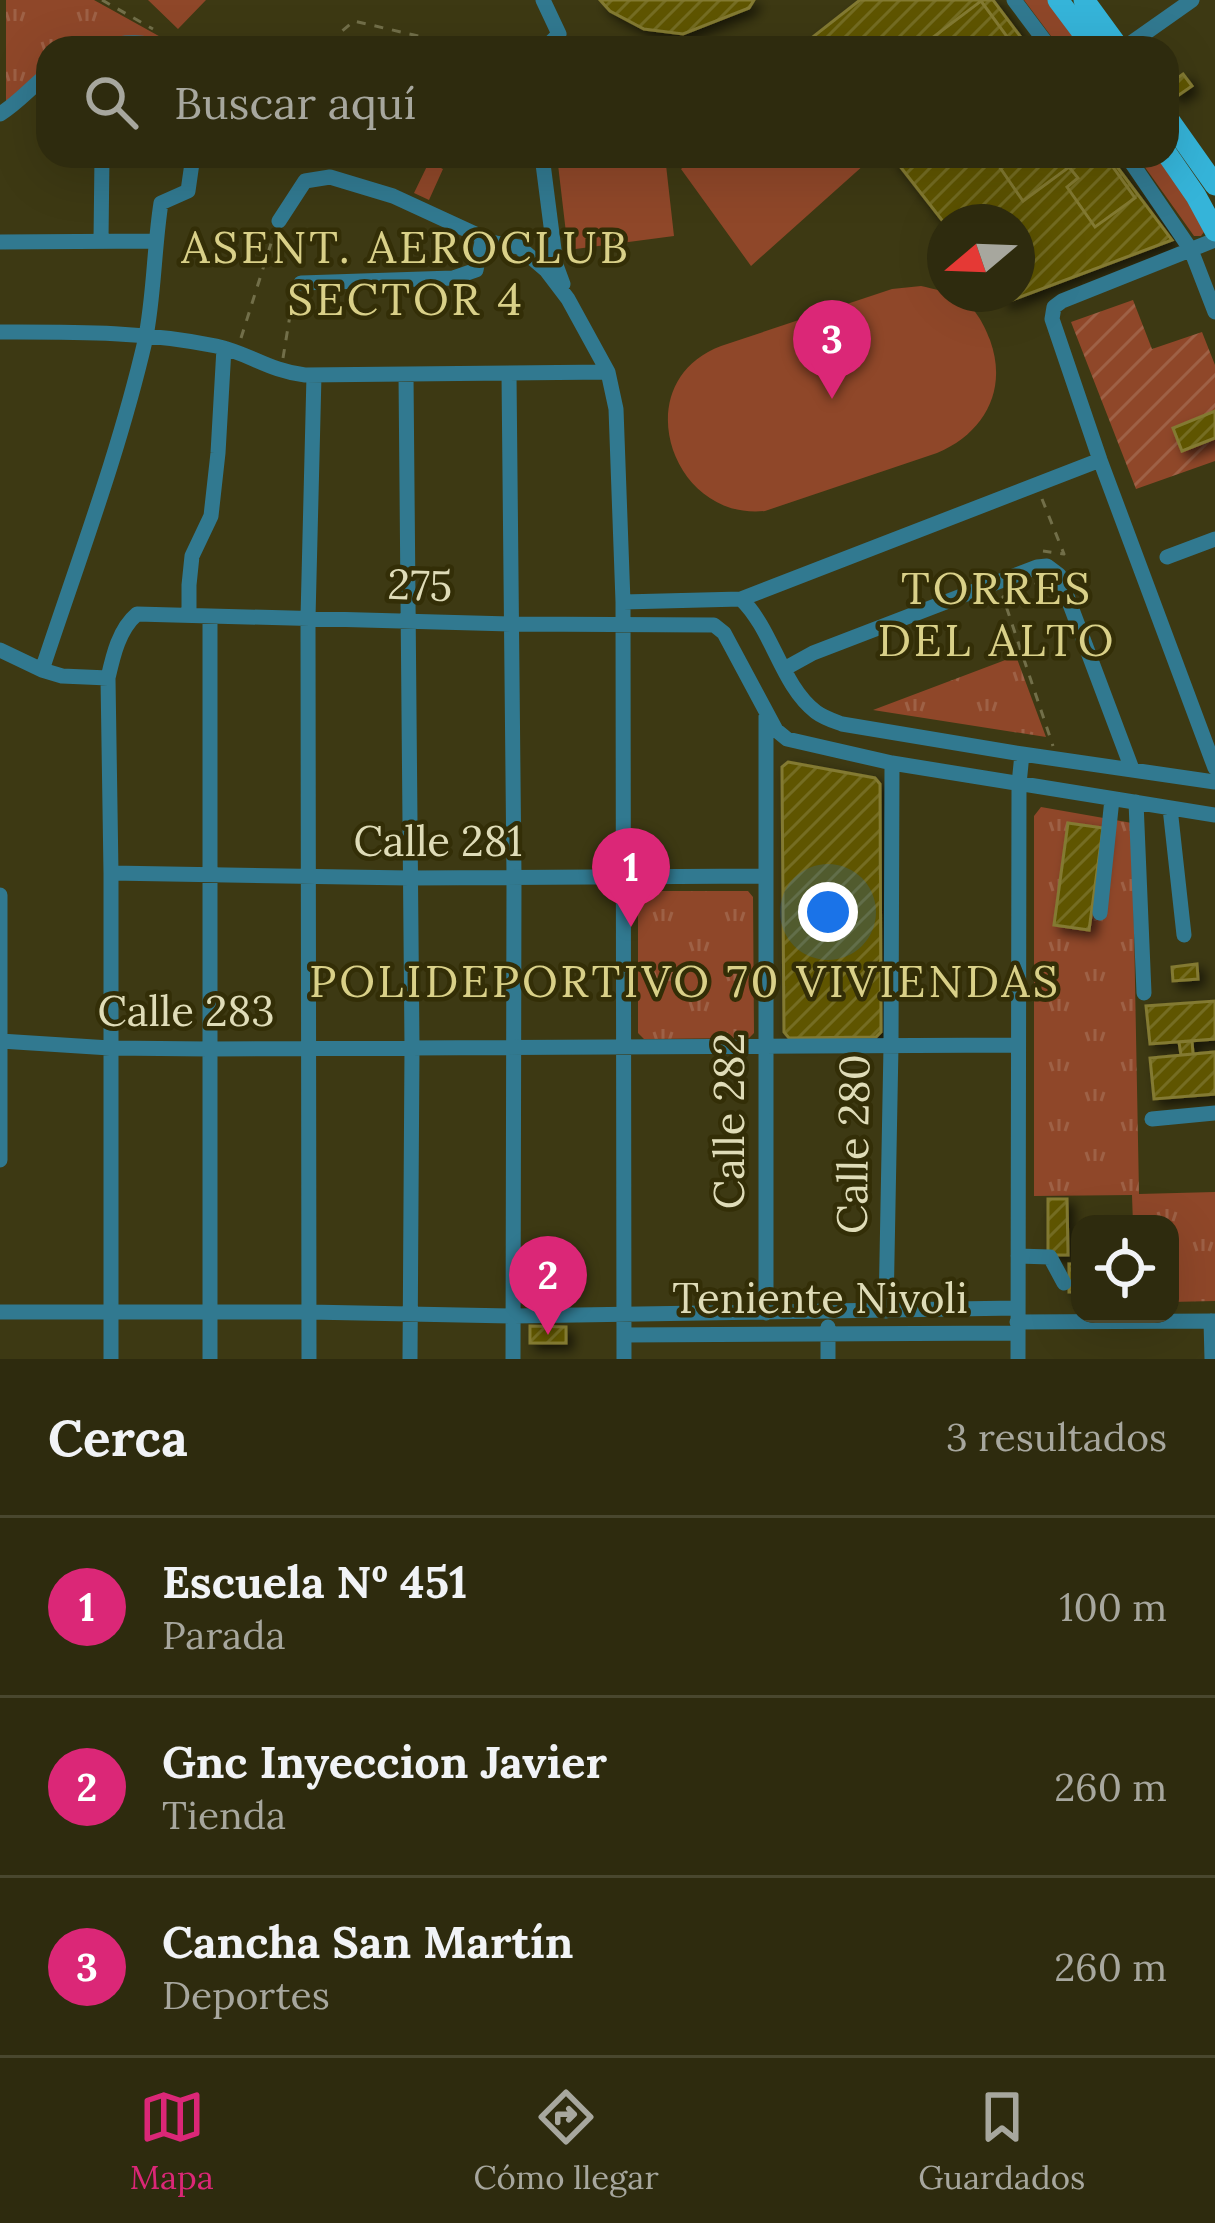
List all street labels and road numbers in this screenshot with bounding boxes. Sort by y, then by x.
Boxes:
street label: 275 [387,557,453,613]
street label: Calle 281 [353,814,523,868]
street label: Calle 283 [97,984,275,1038]
street label: Calle 282 [702,1033,756,1209]
street label: Calle 280 [824,1054,882,1234]
street label: Teniente Nivoli [672,1271,968,1325]

